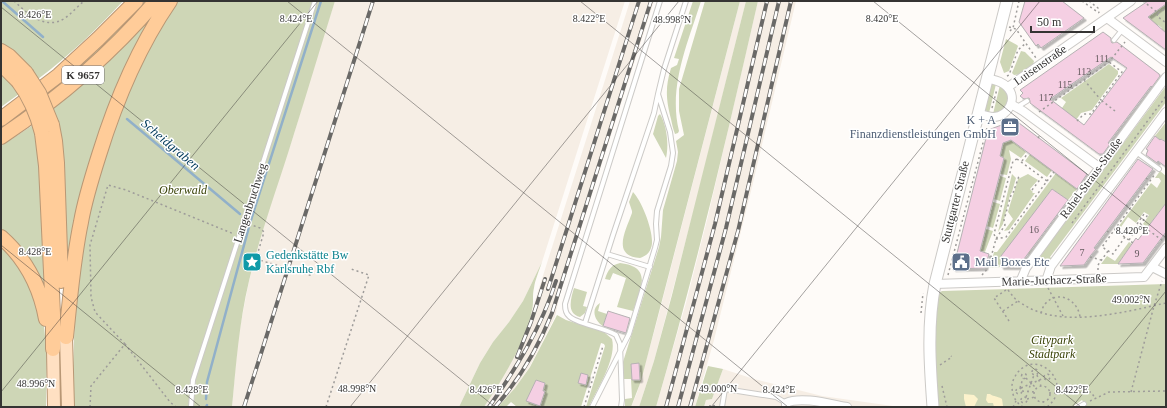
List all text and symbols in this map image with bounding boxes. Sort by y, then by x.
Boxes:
scale bar [1031,8,1094,34]
text: 8.426°E [19,9,51,20]
text: 8.424°E [280,13,312,24]
text: 8.422°E [573,13,605,24]
text: 8.420°E [866,13,898,24]
text: 48.998°N [653,14,691,25]
text: 50 m [1037,15,1062,29]
street label: Luisenstraße [1011,42,1069,88]
house number: 111 [1095,53,1109,64]
road number: K 9657 [62,66,104,84]
house number: 113 [1077,66,1091,77]
house number: 115 [1058,79,1072,90]
house number: 117 [1039,92,1053,103]
place label: K + A Finanzdienstleistungen GmbH [850,113,996,141]
water label: Scheidgraben [138,116,203,173]
office icon: K + A Finanzdienstleistungen GmbH [999,116,1021,138]
street label: Rahel-Straus-Straße [1057,135,1125,221]
street label: Stuttgarter Straße [938,159,972,245]
street label: Langenbruchweg [230,161,270,245]
park label: Oberwald [159,183,208,197]
house number: 16 [1029,224,1039,235]
text: 8.420°E [1116,225,1148,236]
text: 8.428°E [19,246,51,257]
house number: 7 [1080,247,1085,258]
place label: Gedenkstätte Bw Karlsruhe Rbf [266,248,349,276]
house number: 9 [1135,248,1140,259]
place icon: Gedenkstätte Bw Karlsruhe Rbf [241,251,263,273]
public building icon: Mail Boxes Etc [950,251,972,273]
place label: Mail Boxes Etc [975,255,1050,269]
street label: Marie-Juchacz-Straße [1001,271,1107,289]
text: 49.002°N [1112,294,1150,305]
park label: Citypark Stadtpark [1029,333,1076,361]
text: 48.996°N [17,378,55,389]
text: 48.998°N [338,383,376,394]
text: 49.000°N [699,383,737,394]
text: 8.428°E [176,384,208,395]
text: 8.426°E [470,384,502,395]
text: 8.424°E [763,384,795,395]
text: 8.422°E [1056,384,1088,395]

